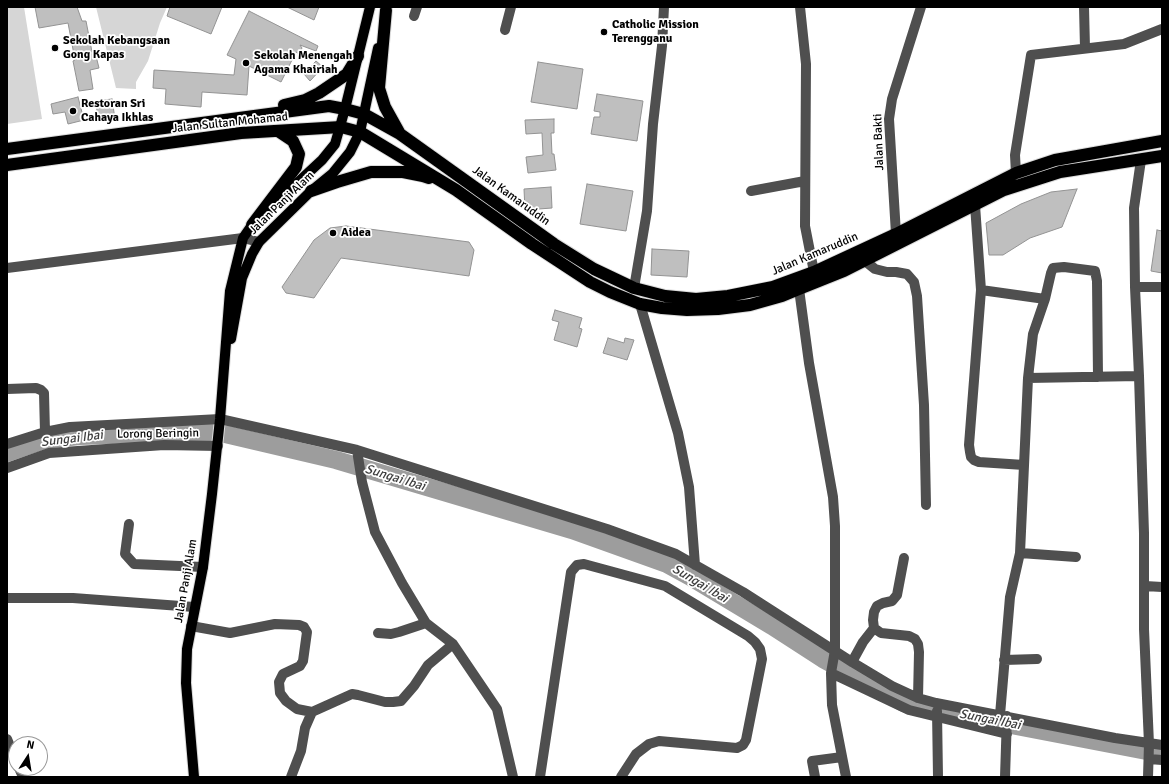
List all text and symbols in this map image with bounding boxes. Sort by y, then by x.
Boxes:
place label: Catholic Mission Terengganu [612,18,699,46]
marker: Catholic Mission Terengganu [599,27,609,37]
place label: Sekolah Kebangsaan Gong Kapas [63,34,170,62]
marker: Sekolah Kebangsaan Gong Kapas [50,43,60,53]
place label: Sekolah Menengah Agama Khairiah [254,49,352,77]
marker: Sekolah Menengah Agama Khairiah [241,58,251,68]
place label: Restoran Sri Cahaya Ikhlas [81,97,153,125]
marker: Restoran Sri Cahaya Ikhlas [68,106,78,116]
street label: Jalan Sultan Mohamad [171,110,289,136]
street label: Jalan Bakti [871,113,887,171]
street label: Jalan Kamaruddin [469,163,553,229]
street label: Jalan Panji Alam [247,168,317,238]
place label: Aidea [341,226,371,240]
marker: Aidea [328,228,338,238]
street label: Jalan Kamaruddin [770,229,860,279]
street label: Lorong Beringin [117,426,199,442]
water label: Sungai Ibai [40,427,104,451]
water label: Sungai Ibai [363,461,427,495]
street label: Jalan Panji Alam [172,538,200,624]
water label: Sungai Ibai [669,561,731,607]
water label: Sungai Ibai [958,706,1022,734]
north arrow [8,736,48,776]
text: N [25,738,35,752]

